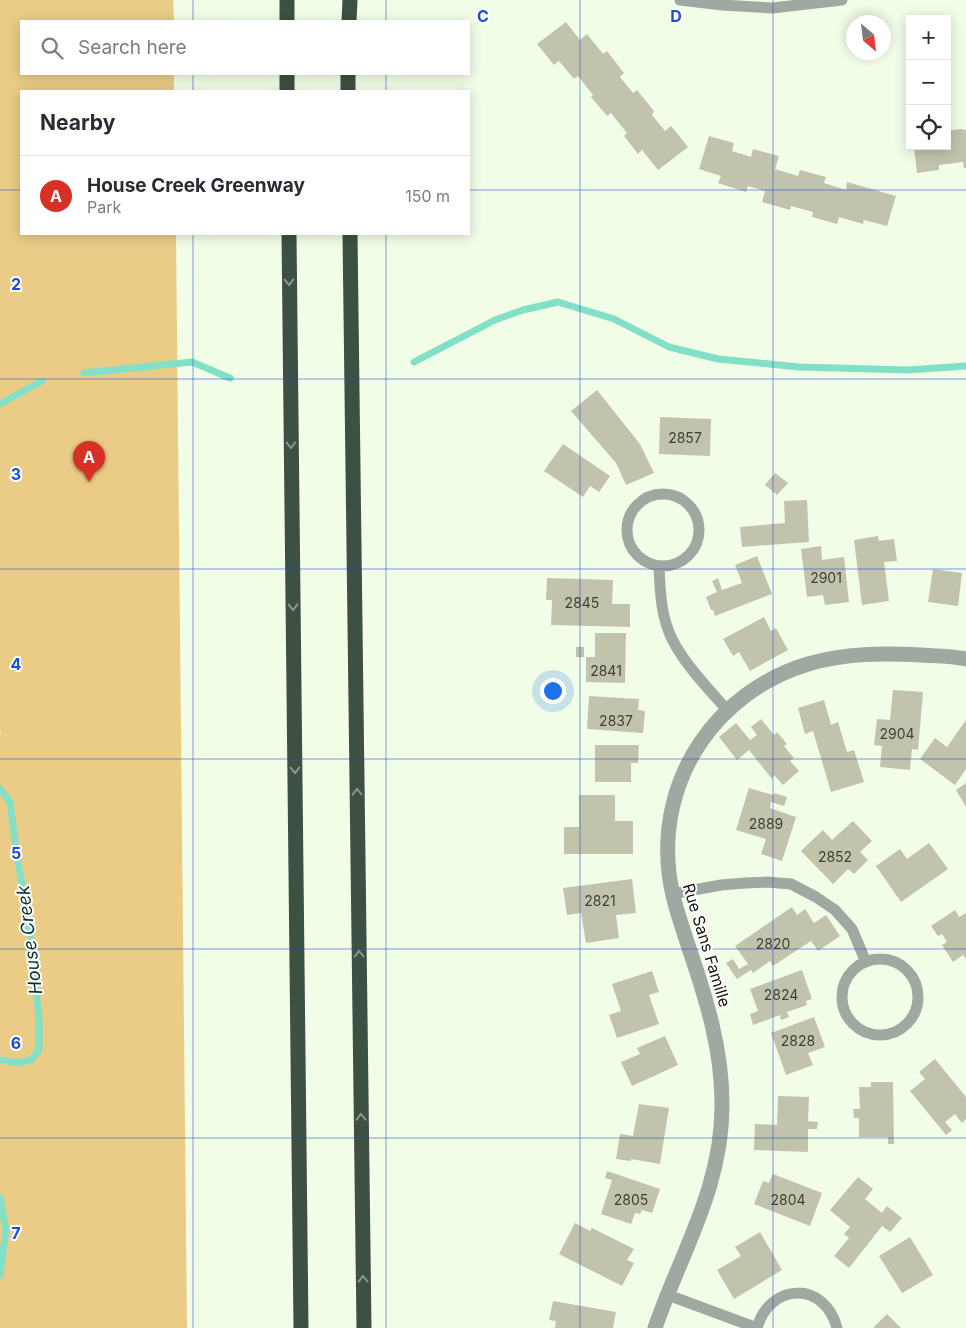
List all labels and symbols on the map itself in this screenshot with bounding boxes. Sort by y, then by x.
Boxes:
text: C [477,6,489,26]
text: D [670,6,682,26]
north arrow [846,15,891,60]
text: 2 [11,274,21,294]
one-way arrow [284,279,294,287]
house number: 2857 [668,429,702,446]
pin: A [73,441,105,482]
one-way arrow [286,442,296,449]
text: 3 [11,464,21,484]
house number: 2901 [810,569,842,586]
house number: 2845 [565,594,599,611]
one-way arrow [288,604,298,612]
text: 4 [11,654,22,674]
house number: 2841 [590,662,622,679]
your location [540,678,566,704]
house number: 2837 [599,712,633,729]
house number: 2904 [879,725,915,742]
one-way arrow [290,766,300,774]
one-way arrow [352,788,362,796]
house number: 2889 [749,815,783,832]
text: 5 [11,843,21,863]
house number: 2852 [818,848,852,865]
street label: Rue Sans Famille [679,881,735,1009]
water label: House Creek [12,883,46,996]
house number: 2821 [584,892,616,909]
house number: 2820 [756,935,790,952]
one-way arrow [354,950,364,958]
house number: 2824 [764,986,798,1003]
house number: 2828 [781,1032,815,1049]
text: 6 [11,1033,21,1053]
one-way arrow [356,1113,366,1120]
house number: 2805 [614,1191,648,1208]
house number: 2804 [770,1191,806,1208]
text: 7 [11,1223,21,1243]
one-way arrow [358,1275,368,1283]

